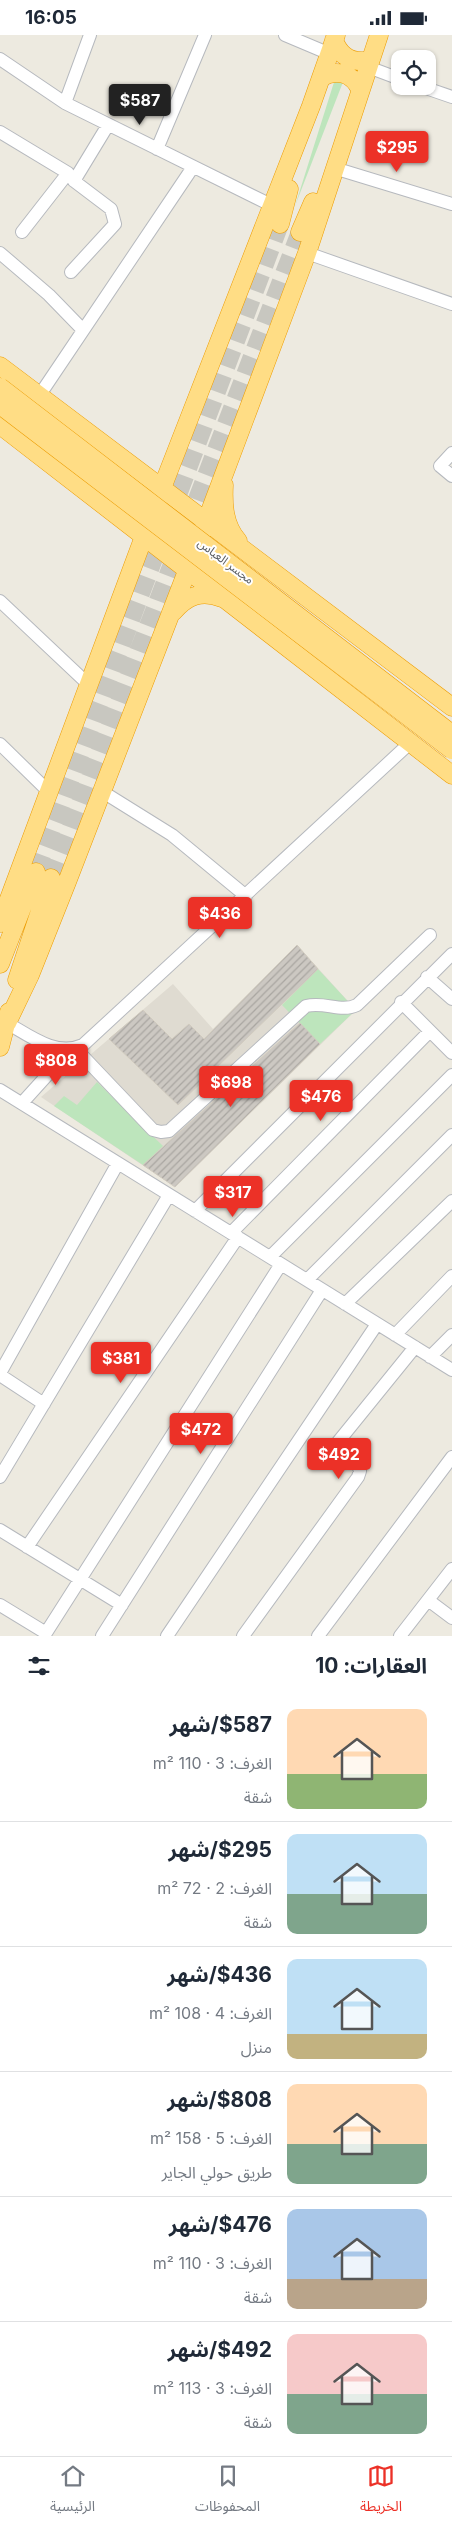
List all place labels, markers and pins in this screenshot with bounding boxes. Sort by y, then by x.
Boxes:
pin: $587 [110,83,170,126]
pin: $295 [367,131,427,173]
pin: $436 [190,897,250,939]
pin: $808 [26,1043,86,1086]
pin: $698 [201,1065,261,1108]
pin: $476 [291,1079,351,1122]
pin: $317 [203,1175,263,1218]
pin: $381 [91,1341,151,1384]
pin: $472 [171,1413,231,1455]
pin: $492 [309,1437,369,1480]

